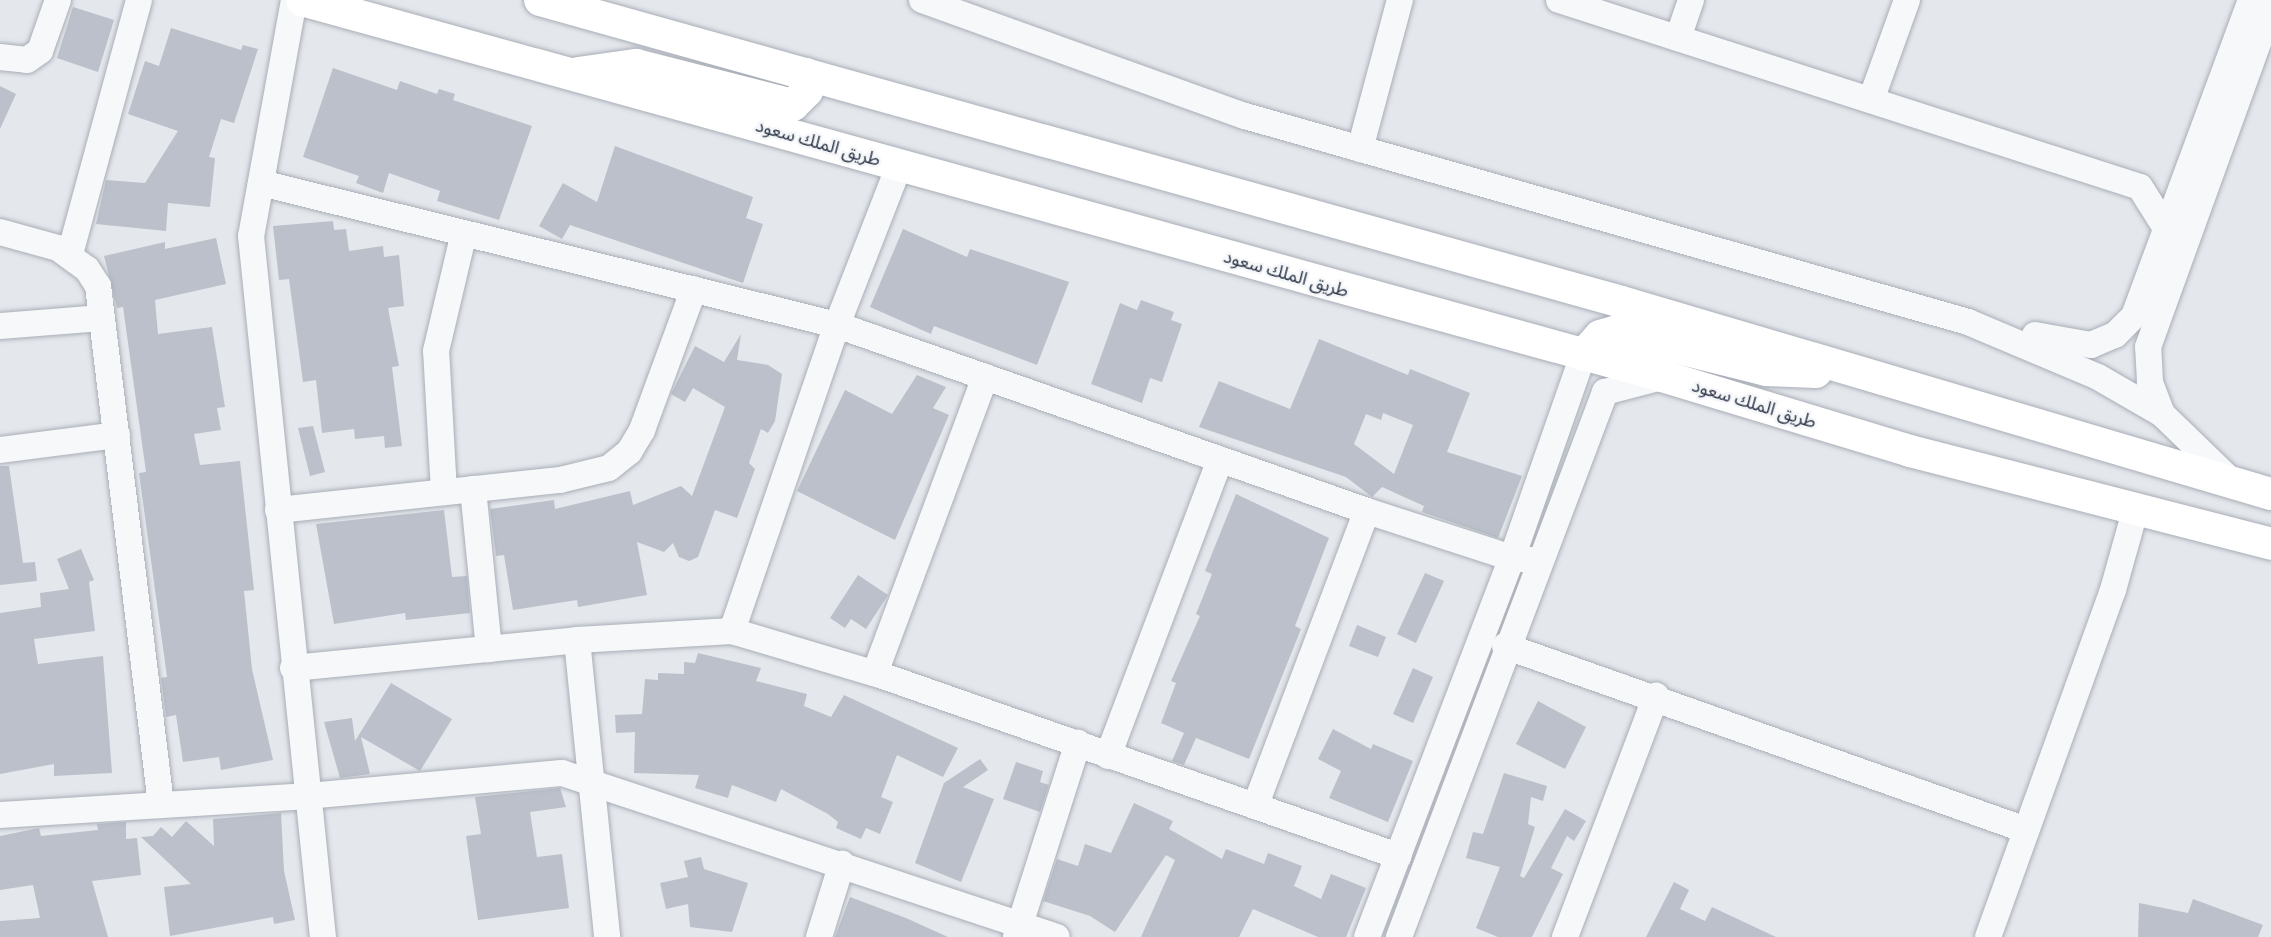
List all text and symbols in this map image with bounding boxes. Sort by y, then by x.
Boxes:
street label: طريق الملك سعود [753,115,883,171]
street label: طريق الملك سعود [1221,246,1351,302]
street label: طريق الملك سعود [1689,375,1819,433]

